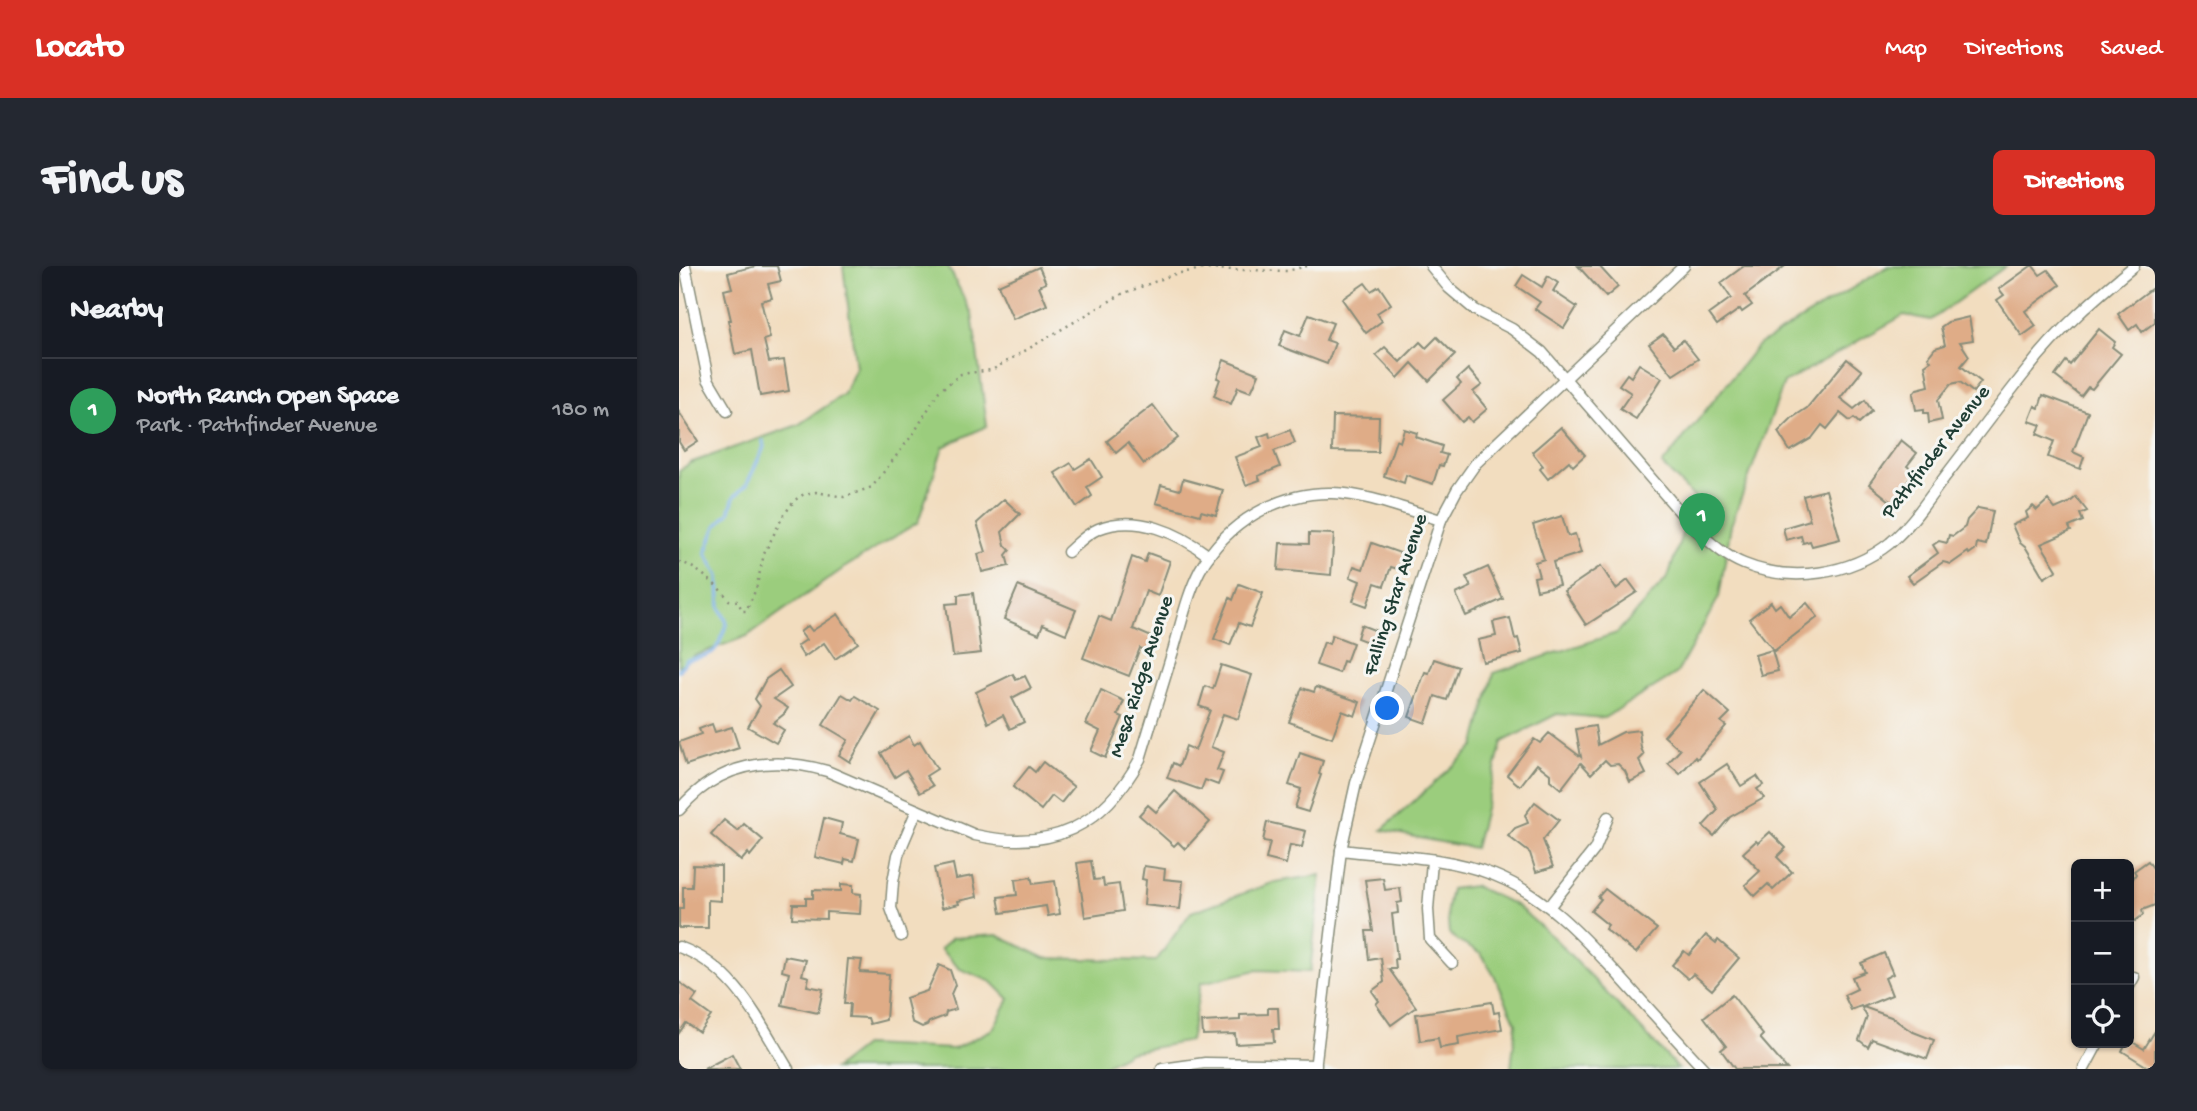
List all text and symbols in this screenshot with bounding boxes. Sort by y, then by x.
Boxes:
text: Locato [35,30,124,68]
text: Map [1885,35,1927,64]
text: Directions [1965,35,2063,64]
text: Saved [2101,35,2162,64]
button: Directions [1993,150,2155,215]
text: Find us [42,153,182,211]
text: Nearby [70,294,163,329]
street label: Pathfinder Avenue [1876,380,1998,526]
text: North Ranch Open Space [137,382,399,413]
text: 1 [88,397,98,424]
text: 180 m [552,397,609,424]
text: Park · Pathfinder Avenue [137,413,377,440]
pin: 1 [1679,493,1725,551]
street label: Falling Star Avenue [1359,510,1435,680]
street label: Mesa Ridge Avenue [1105,592,1181,761]
your location [1370,691,1404,725]
map controls [2071,859,2134,1048]
button: + [2071,859,2134,922]
button: − [2071,922,2134,985]
button: locate [2071,985,2134,1048]

